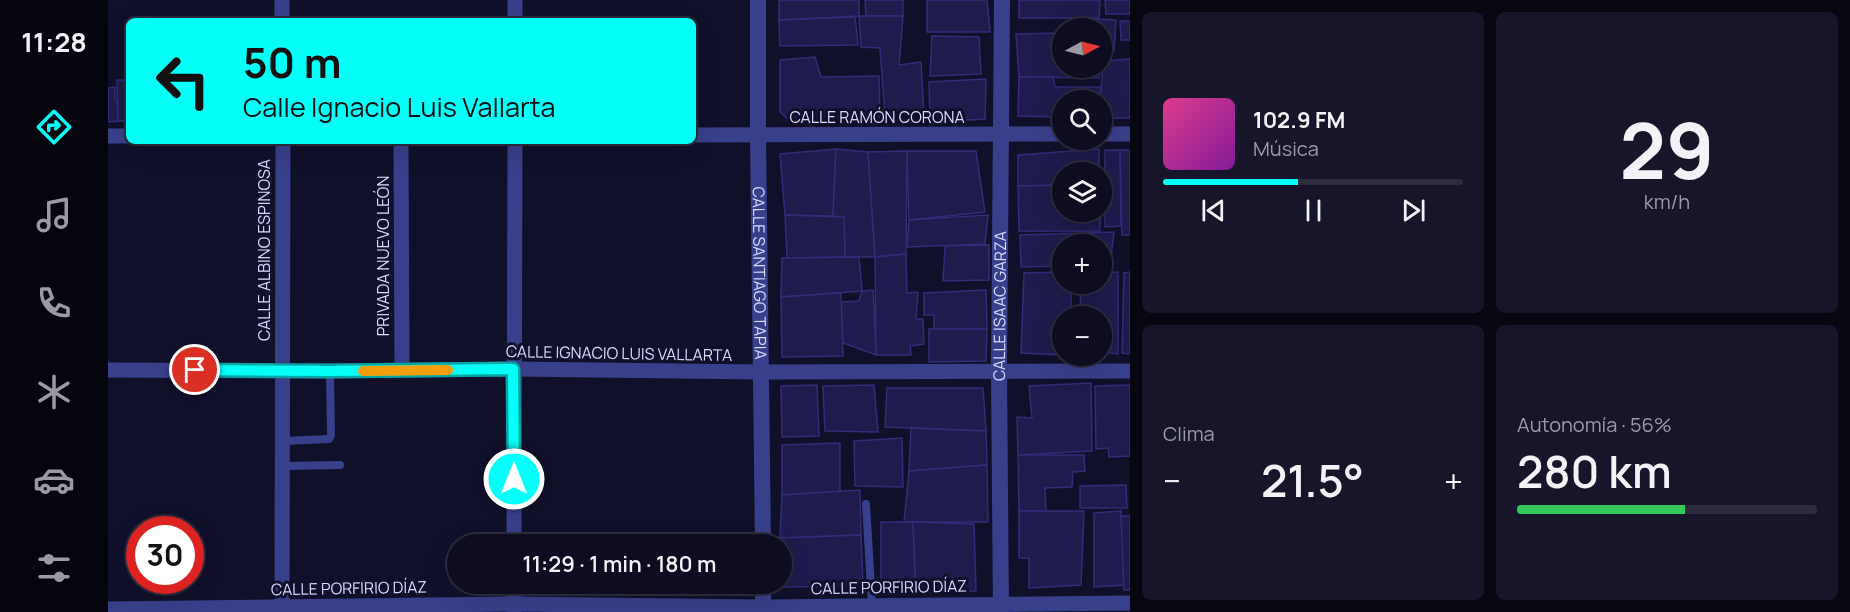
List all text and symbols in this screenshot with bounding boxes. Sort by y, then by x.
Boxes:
north arrow [1052,18,1112,78]
map controls [1052,18,1112,366]
text: 11:28 [21,23,87,60]
text: 50 m [243,33,341,91]
icon: left [144,42,222,120]
text: Calle Ignacio Luis Vallarta [243,88,556,125]
button: search [1052,90,1112,150]
text: 29 [1620,96,1714,202]
text: 102.9 FM [1253,105,1345,135]
icon: directions [33,106,75,148]
street label: CALLE RAMÓN CORONA [789,106,965,128]
text: Música [1253,135,1319,162]
street label: CALLE ALBINO ESPINOSA [253,159,275,341]
button: layers [1052,162,1112,222]
street label: PRIVADA NUEVO LEÓN [372,176,394,336]
street label: CALLE SANTIAGO TAPIA [748,186,772,360]
text: km/h [1644,188,1690,215]
icon: music [33,194,75,236]
icon: previous [1197,194,1230,227]
icon: pause [1297,194,1330,227]
icon: next [1397,194,1430,227]
street label: CALLE ISAAC GARZA [988,231,1011,381]
button: + [1052,234,1112,294]
icon: phone [33,282,75,324]
button: − [1052,306,1112,366]
street label: CALLE IGNACIO LUIS VALLARTA [506,340,732,366]
pin [169,344,220,395]
icon: arrive [178,353,211,386]
icon: climate [33,371,75,413]
text: Autonomía · 56% [1517,411,1672,438]
text: Clima [1163,420,1215,447]
text: 280 km [1517,440,1672,502]
position arrow [482,447,546,511]
text: 21.5° [1261,449,1364,511]
text: − [1163,458,1181,503]
text: + [1444,458,1463,503]
icon: car [33,459,75,501]
speed limit sign: 30 [126,516,204,594]
icon: filters [33,547,75,589]
text: 11:29 · 1 min · 180 m [522,549,717,579]
street label: CALLE PORFIRIO DÍAZ [811,575,967,599]
street label: CALLE PORFIRIO DÍAZ [271,576,427,600]

